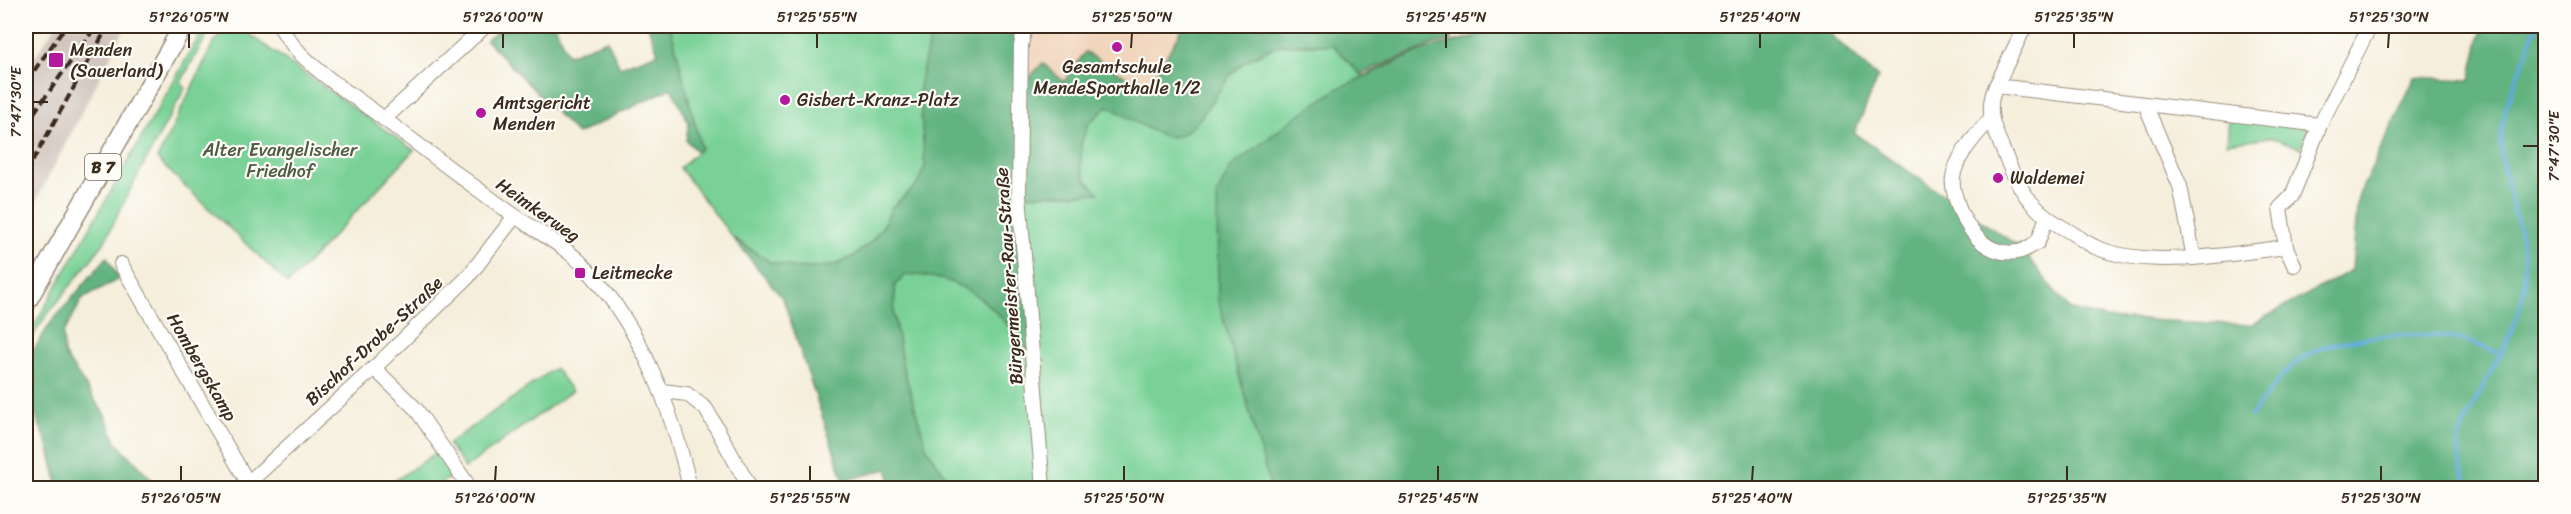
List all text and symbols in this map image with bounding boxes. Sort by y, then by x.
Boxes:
text: 51°26'05"N [149,4,230,30]
text: 51°26'00"N [463,4,544,30]
text: 51°25'55"N [777,4,858,30]
text: 51°25'50"N [1092,4,1173,30]
text: 51°25'45"N [1406,4,1487,30]
text: 51°25'40"N [1720,4,1801,30]
text: 51°25'35"N [2034,4,2114,30]
text: 51°25'30"N [2349,4,2429,30]
place label: Menden (Sauerland) [70,34,164,87]
marker: Gesamtschule MendeSporthalle 1/2 [1110,40,1124,54]
marker: Menden (Sauerland) [47,51,65,69]
place label: Gesamtschule MendeSporthalle 1/2 [1033,51,1201,104]
text: 7°47'30"E [3,65,29,137]
place label: Gisbert-Kranz-Platz [797,84,959,116]
place label: Amtsgericht Menden [492,87,591,140]
marker: Gisbert-Kranz-Platz [778,93,792,107]
marker: Amtsgericht Menden [474,106,488,120]
text: 7°47'30"E [2541,109,2567,181]
park label: Alter Evangelischer Friedhof [202,134,359,187]
road number: B 7 [85,154,121,180]
place label: Waldemei [2010,162,2085,194]
street label: Bürgermeister-Rau-Straße [985,166,1033,386]
street label: Heimkerweg [489,169,587,251]
marker: Waldemei [1991,171,2005,185]
place label: Leitmecke [592,257,673,289]
marker: Leitmecke [573,266,587,280]
street label: Bischof-Drobe-Straße [297,268,451,414]
street label: Hombergskamp [158,306,246,428]
text: 51°26'05"N [141,485,222,511]
text: 51°26'00"N [455,485,536,511]
text: 51°25'55"N [770,485,851,511]
text: 51°25'50"N [1084,485,1165,511]
text: 51°25'45"N [1398,485,1479,511]
text: 51°25'40"N [1712,485,1793,511]
text: 51°25'35"N [2027,485,2107,511]
text: 51°25'30"N [2341,485,2421,511]

